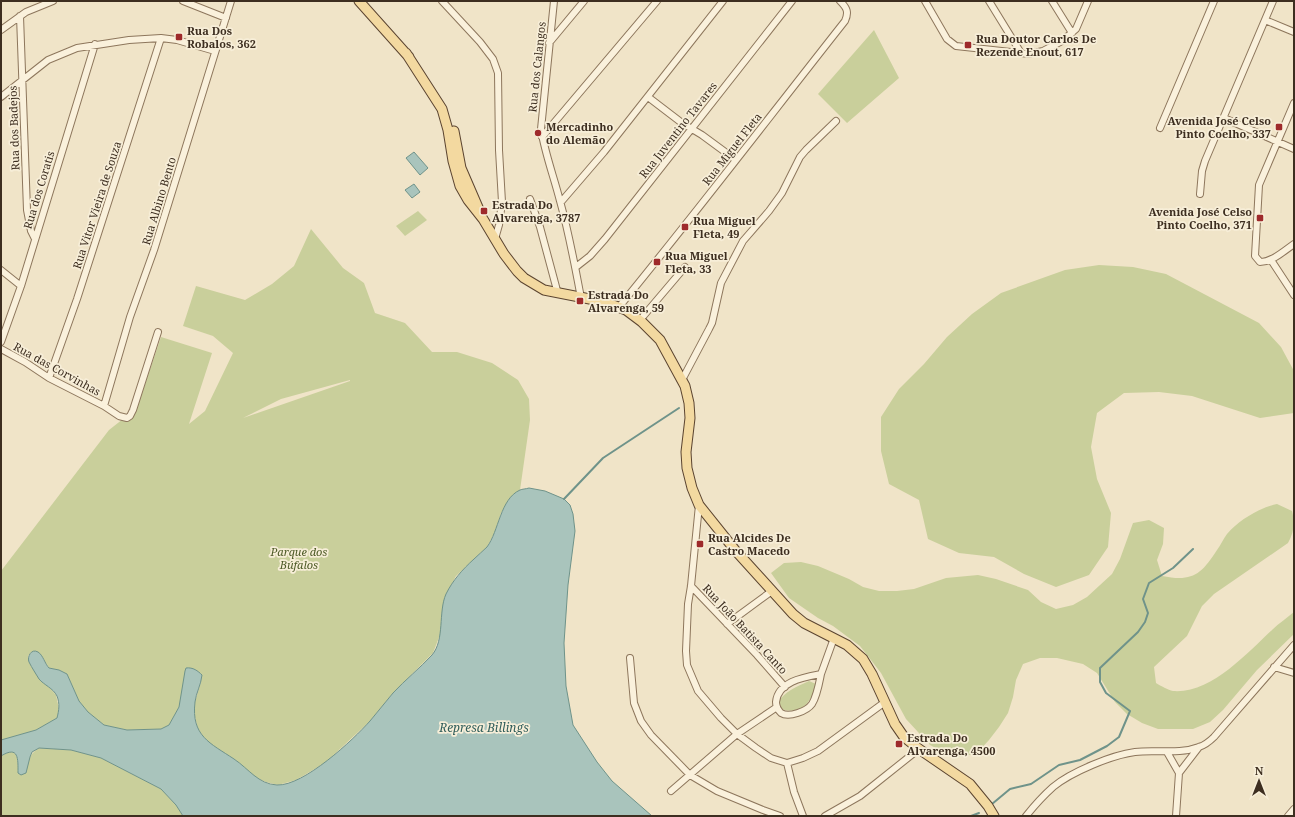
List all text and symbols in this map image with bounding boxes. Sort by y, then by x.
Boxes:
street label: Rua dos Calangos [524,21,549,113]
place label: Rua Dos Robalos, 362 [187,23,256,51]
place label: Rua Doutor Carlos De Rezende Enout, 617 [976,31,1096,59]
marker: Rua Dos Robalos, 362 [174,32,184,42]
marker: Rua Doutor Carlos De Rezende Enout, 617 [963,40,973,50]
street label: Rua Juventino Tavares [635,78,720,181]
street label: Rua dos Badejos [5,85,22,171]
street label: Rua Miguel Fleta [699,109,765,188]
place label: Avenida José Celso Pinto Coelho, 337 [1167,113,1271,141]
place label: Mercadinho do Alemão [546,119,614,147]
marker: Avenida José Celso Pinto Coelho, 337 [1274,122,1284,132]
marker: Mercadinho do Alemão [533,128,543,138]
street label: Rua Vitor Vieira de Souza [69,139,124,271]
street label: Rua dos Coratis [20,149,58,231]
street label: Rua Albino Bento [138,155,179,247]
place label: Estrada Do Alvarenga, 3787 [492,197,581,225]
place label: Avenida José Celso Pinto Coelho, 371 [1148,204,1252,232]
marker: Estrada Do Alvarenga, 3787 [479,206,489,216]
place label: Rua Miguel Fleta, 49 [693,213,756,241]
marker: Avenida José Celso Pinto Coelho, 371 [1255,213,1265,223]
marker: Rua Miguel Fleta, 49 [680,222,690,232]
place label: Rua Miguel Fleta, 33 [665,248,728,276]
marker: Rua Miguel Fleta, 33 [652,257,662,267]
place label: Estrada Do Alvarenga, 59 [588,287,664,315]
marker: Estrada Do Alvarenga, 59 [575,296,585,306]
street label: Rua das Corvinhas [11,338,104,399]
place label: Rua Alcides De Castro Macedo [708,530,791,558]
marker: Rua Alcides De Castro Macedo [695,539,705,549]
park label: Parque dos Búfalos [270,544,327,572]
street label: Rua João Batista Canto [700,580,791,677]
water label: Represa Billings [438,719,529,736]
place label: Estrada Do Alvarenga, 4500 [907,730,996,758]
marker: Estrada Do Alvarenga, 4500 [894,739,904,749]
north arrow [1239,761,1279,801]
text: N [1255,763,1264,778]

